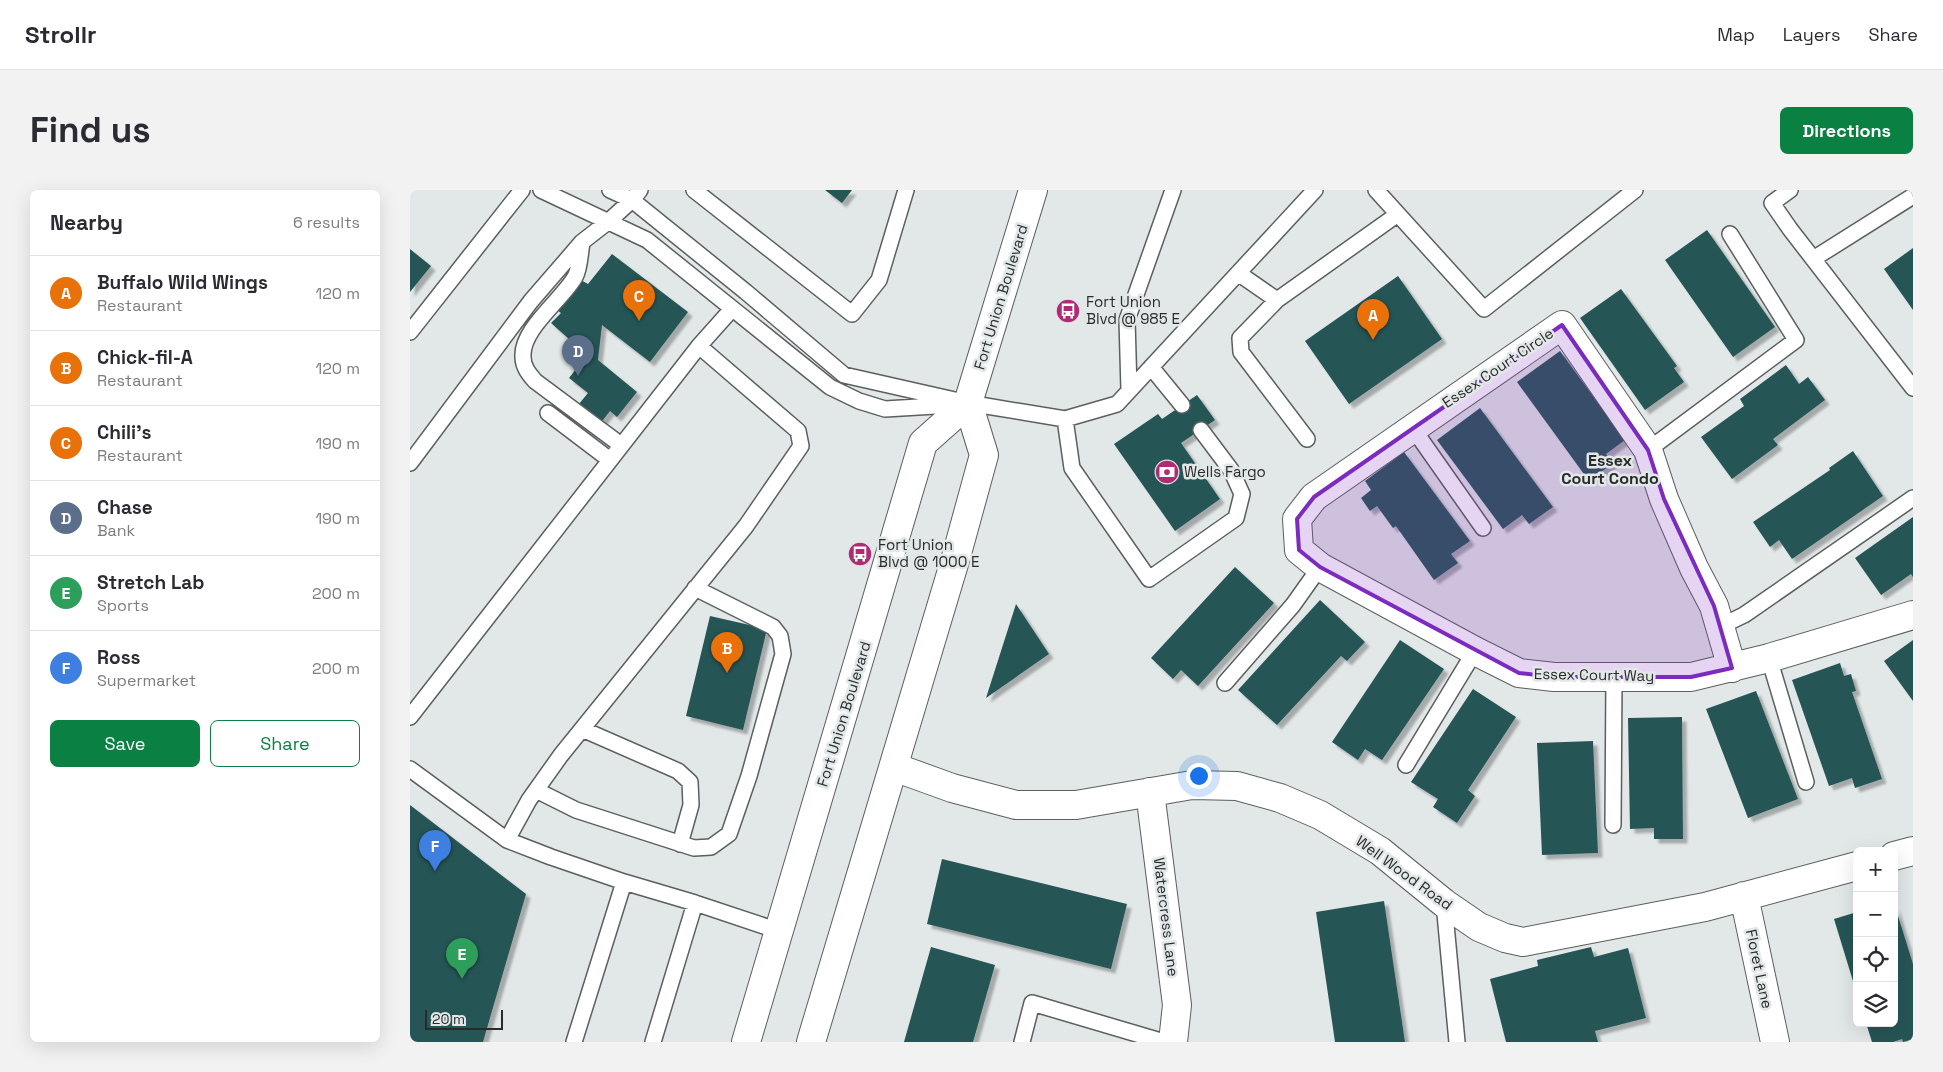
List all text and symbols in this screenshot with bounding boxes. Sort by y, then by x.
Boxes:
text: Strollr [25,19,97,50]
text: Map [1717,23,1755,46]
text: Layers [1783,23,1840,46]
text: Share [1868,23,1918,46]
button: Directions [1780,107,1913,154]
text: Find us [30,108,151,152]
text: Nearby [50,209,123,236]
text: 6 results [293,212,360,233]
street label: Fort Union Boulevard [969,222,1032,372]
text: Buffalo Wild Wings [97,270,268,295]
pin: C [623,280,655,321]
text: A [61,283,71,304]
text: 120 m [316,283,360,304]
place label: Fort Union Blvd @ 985 E [1086,292,1180,328]
text: Restaurant [97,295,183,316]
bus stop icon: Fort Union Blvd @ 985 E [1055,298,1081,324]
pin: A [1357,299,1389,340]
street label: Essex Court Circle [1438,323,1557,412]
pin: D [562,335,594,376]
text: Chick-fil-A [97,345,193,370]
text: B [61,358,71,379]
text: 120 m [316,358,360,379]
text: Restaurant [97,370,183,391]
text: Chili's [97,420,151,445]
text: C [61,433,71,454]
text: 190 m [315,433,360,454]
text: Restaurant [97,445,183,466]
district label: Essex Court Condo [1561,450,1659,489]
bank icon: Wells Fargo [1154,459,1180,485]
place label: Wells Fargo [1184,462,1266,481]
text: Chase [97,495,153,520]
text: D [61,508,71,529]
text: 190 m [315,508,360,529]
text: Bank [97,520,135,541]
place label: Fort Union Blvd @ 1000 E [878,535,980,571]
bus stop icon: Fort Union Blvd @ 1000 E [847,541,873,567]
text: Stretch Lab [97,570,204,595]
text: E [62,583,70,604]
text: 200 m [312,583,360,604]
text: Sports [97,595,149,616]
pin: B [711,632,743,673]
street label: Fort Union Boulevard [812,639,875,789]
text: Ross [97,645,141,670]
text: F [62,658,70,679]
text: 200 m [312,658,360,679]
street label: Essex Court Way [1534,664,1654,685]
text: Supermarket [97,670,196,691]
button: Save [50,720,200,767]
button: Share [210,720,360,767]
your location [1186,763,1212,789]
pin: F [419,830,451,871]
street label: Well Wood Road [1352,831,1456,914]
map controls [1853,847,1898,1027]
button: + [1853,847,1898,892]
street label: Watercress Lane [1150,856,1183,978]
button: − [1853,892,1898,937]
street label: Floret Lane [1742,927,1777,1010]
button: locate [1853,937,1898,982]
pin: E [446,938,478,979]
button: layers [1853,982,1898,1027]
scale bar [425,1007,502,1030]
text: 20 m [432,1010,465,1028]

